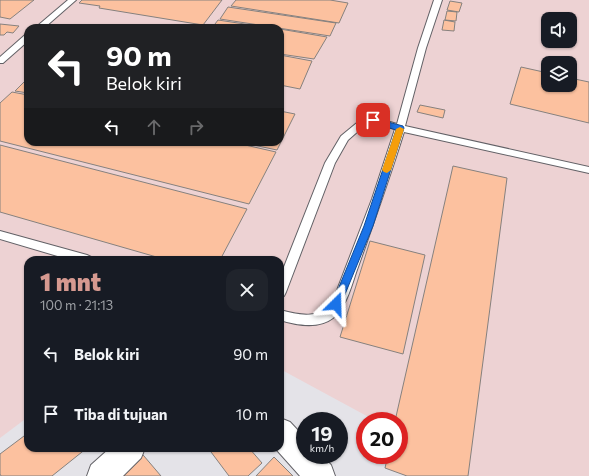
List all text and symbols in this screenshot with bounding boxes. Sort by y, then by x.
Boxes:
map controls [541,12,577,92]
button: sound [541,12,577,48]
text: 90 m [106,38,172,72]
icon: left [40,40,92,92]
button: layers [541,56,577,92]
text: Belok kiri [106,72,182,94]
pin [356,103,390,137]
icon: arrive [362,109,384,131]
icon: left [101,116,123,138]
icon: ahead [143,116,165,138]
icon: right [185,116,207,138]
text: 1 mnt [40,267,101,296]
button: close [226,269,268,311]
position arrow [315,283,357,325]
text: 100 m · 21:13 [40,297,113,313]
icon: left [40,343,62,365]
text: Belok kiri [74,345,140,363]
text: 90 m [233,345,268,363]
icon: arrive [40,403,62,425]
text: Tiba di tujuan [74,405,168,423]
text: 10 m [236,405,268,423]
speed limit sign: 20 [356,412,408,464]
text: 19 [311,421,333,445]
text: km/h [310,442,334,454]

